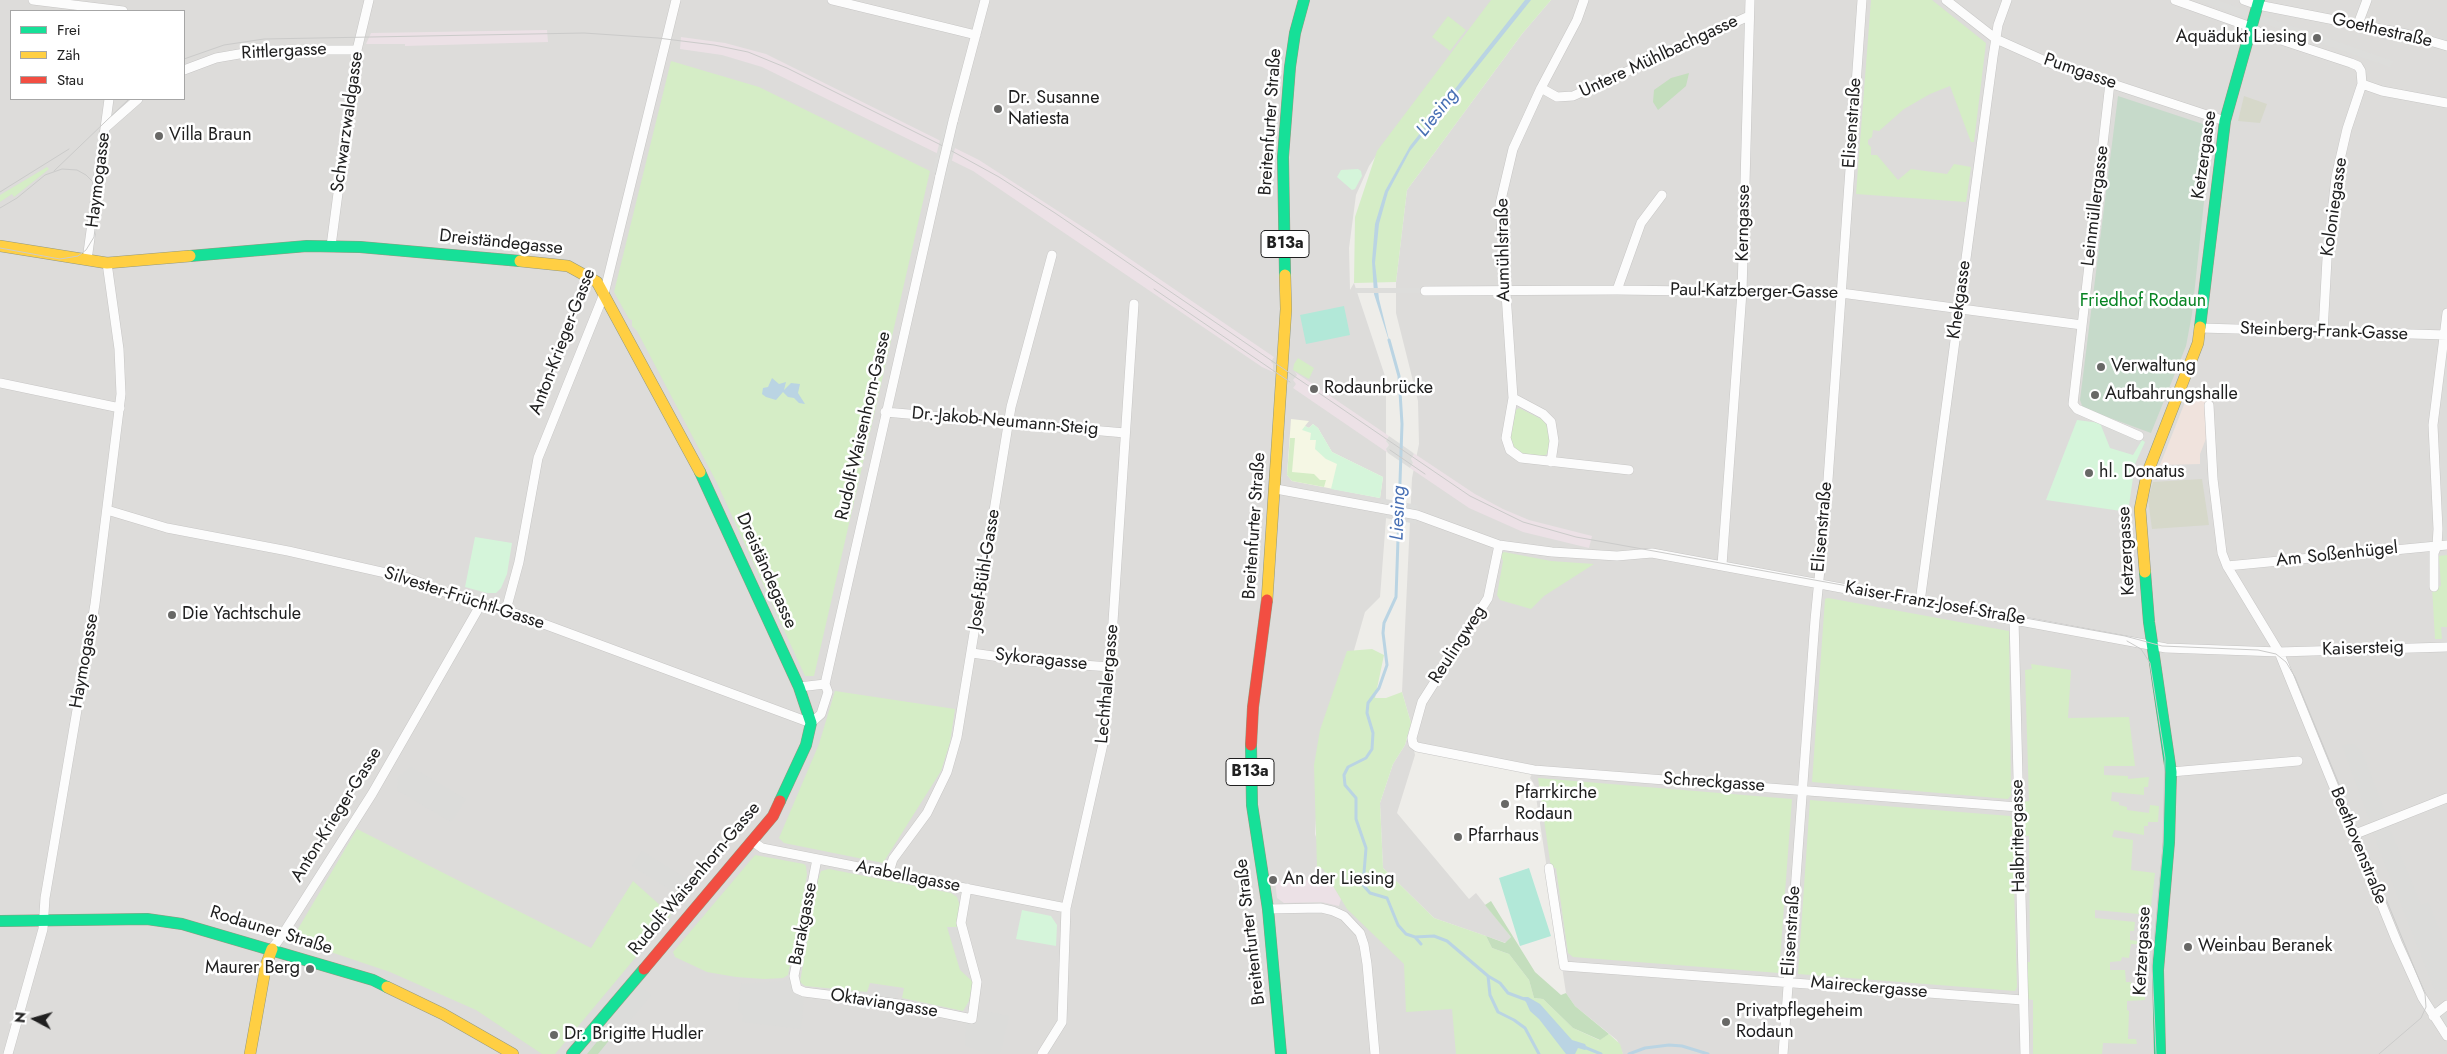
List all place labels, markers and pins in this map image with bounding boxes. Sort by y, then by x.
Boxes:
place label: Aquädukt Liesing [2176,27,2307,49]
marker: Aquädukt Liesing [2311,32,2323,44]
place label: Dr. Susanne Natiesta [1008,88,1100,130]
marker: Dr. Susanne Natiesta [992,103,1004,115]
place label: Villa Braun [169,125,252,147]
marker: Villa Braun [153,130,165,142]
place label: Verwaltung [2111,356,2196,378]
marker: Verwaltung [2095,361,2107,373]
place label: Rodaunbrücke [1324,378,1433,400]
marker: Rodaunbrücke [1308,383,1320,395]
place label: Aufbahrungshalle [2105,384,2238,406]
marker: Aufbahrungshalle [2089,389,2101,401]
place label: hl. Donatus [2099,462,2185,484]
marker: hl. Donatus [2083,467,2095,479]
place label: Die Yachtschule [182,604,301,626]
marker: Die Yachtschule [166,609,178,621]
place label: Pfarrkirche Rodaun [1515,783,1597,826]
marker: Pfarrkirche Rodaun [1499,798,1511,810]
place label: Pfarrhaus [1468,826,1539,848]
marker: Pfarrhaus [1452,831,1464,843]
place label: An der Liesing [1283,869,1395,891]
marker: An der Liesing [1267,874,1279,886]
place label: Weinbau Beranek [2198,936,2332,958]
marker: Weinbau Beranek [2182,941,2194,953]
place label: Maurer Berg [205,958,300,980]
marker: Maurer Berg [304,963,316,975]
place label: Privatpflegeheim Rodaun [1736,1001,1863,1044]
marker: Privatpflegeheim Rodaun [1720,1016,1732,1028]
place label: Dr. Brigitte Hudler [564,1024,703,1046]
marker: Dr. Brigitte Hudler [548,1029,560,1041]

